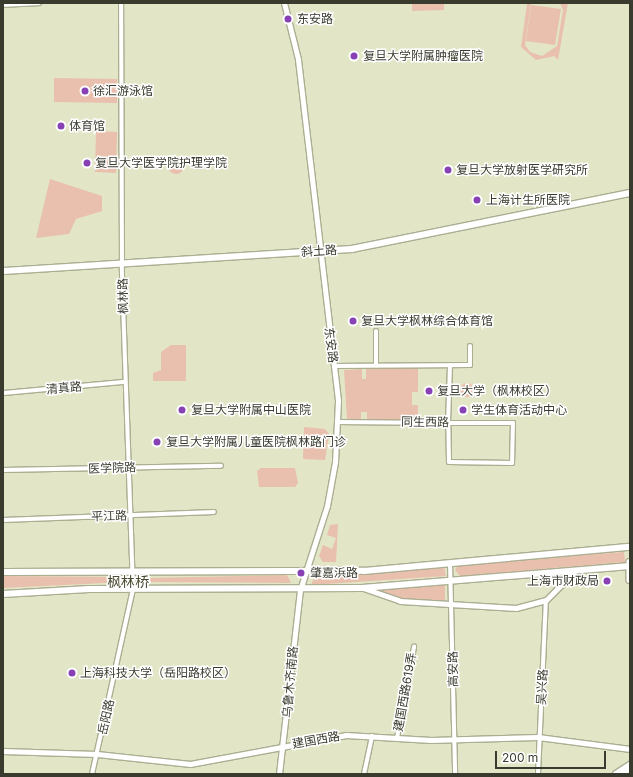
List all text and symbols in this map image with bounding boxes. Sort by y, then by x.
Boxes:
place label: 东安路 [297,12,333,26]
marker: 东安路 [282,13,294,25]
place label: 复旦大学附属肿瘤医院 [363,49,483,63]
marker: 复旦大学附属肿瘤医院 [348,50,360,62]
place label: 徐汇游泳馆 [93,84,153,98]
marker: 徐汇游泳馆 [80,86,90,96]
place label: 体育馆 [69,119,105,133]
marker: 体育馆 [56,121,66,131]
place label: 复旦大学医学院护理学院 [95,156,227,170]
marker: 复旦大学医学院护理学院 [82,158,92,168]
place label: 复旦大学放射医学研究所 [456,163,588,177]
marker: 复旦大学放射医学研究所 [443,165,453,175]
place label: 上海计生所医院 [486,193,570,207]
marker: 上海计生所医院 [471,194,483,206]
street label: 斜土路 [301,243,337,259]
street label: 枫林路 [115,278,131,314]
place label: 复旦大学枫林综合体育馆 [361,314,493,328]
marker: 复旦大学枫林综合体育馆 [348,316,358,326]
street label: 东安路 [322,326,340,364]
street label: 清真路 [45,379,83,397]
place label: 复旦大学（枫林校区） [437,384,557,398]
marker: 复旦大学（枫林校区） [424,386,434,396]
place label: 复旦大学附属中山医院 [191,403,311,417]
place label: 学生体育活动中心 [471,403,567,417]
marker: 复旦大学附属中山医院 [176,404,188,416]
marker: 学生体育活动中心 [458,405,468,415]
street label: 同生西路 [401,414,449,430]
place label: 复旦大学附属儿童医院枫林路门诊 [166,435,346,449]
marker: 复旦大学附属儿童医院枫林路门诊 [151,436,163,448]
street label: 医学院路 [88,460,136,476]
street label: 平江路 [91,508,127,524]
place label: 肇嘉浜路 [310,566,358,580]
marker: 肇嘉浜路 [295,567,307,579]
district label: 枫林桥 [107,574,149,590]
place label: 上海市财政局 [527,574,599,588]
marker: 上海市财政局 [602,576,612,586]
street label: 乌鲁木齐南路 [280,646,300,718]
street label: 建国西路619弄 [391,651,419,733]
street label: 高安路 [445,651,461,687]
place label: 上海科技大学（岳阳路校区） [80,666,236,680]
marker: 上海科技大学（岳阳路校区） [67,668,77,678]
street label: 吴兴路 [534,669,550,705]
street label: 岳阳路 [95,698,117,736]
street label: 建国西路 [291,729,341,751]
scale bar [497,743,608,769]
text: 200 m [502,750,538,765]

